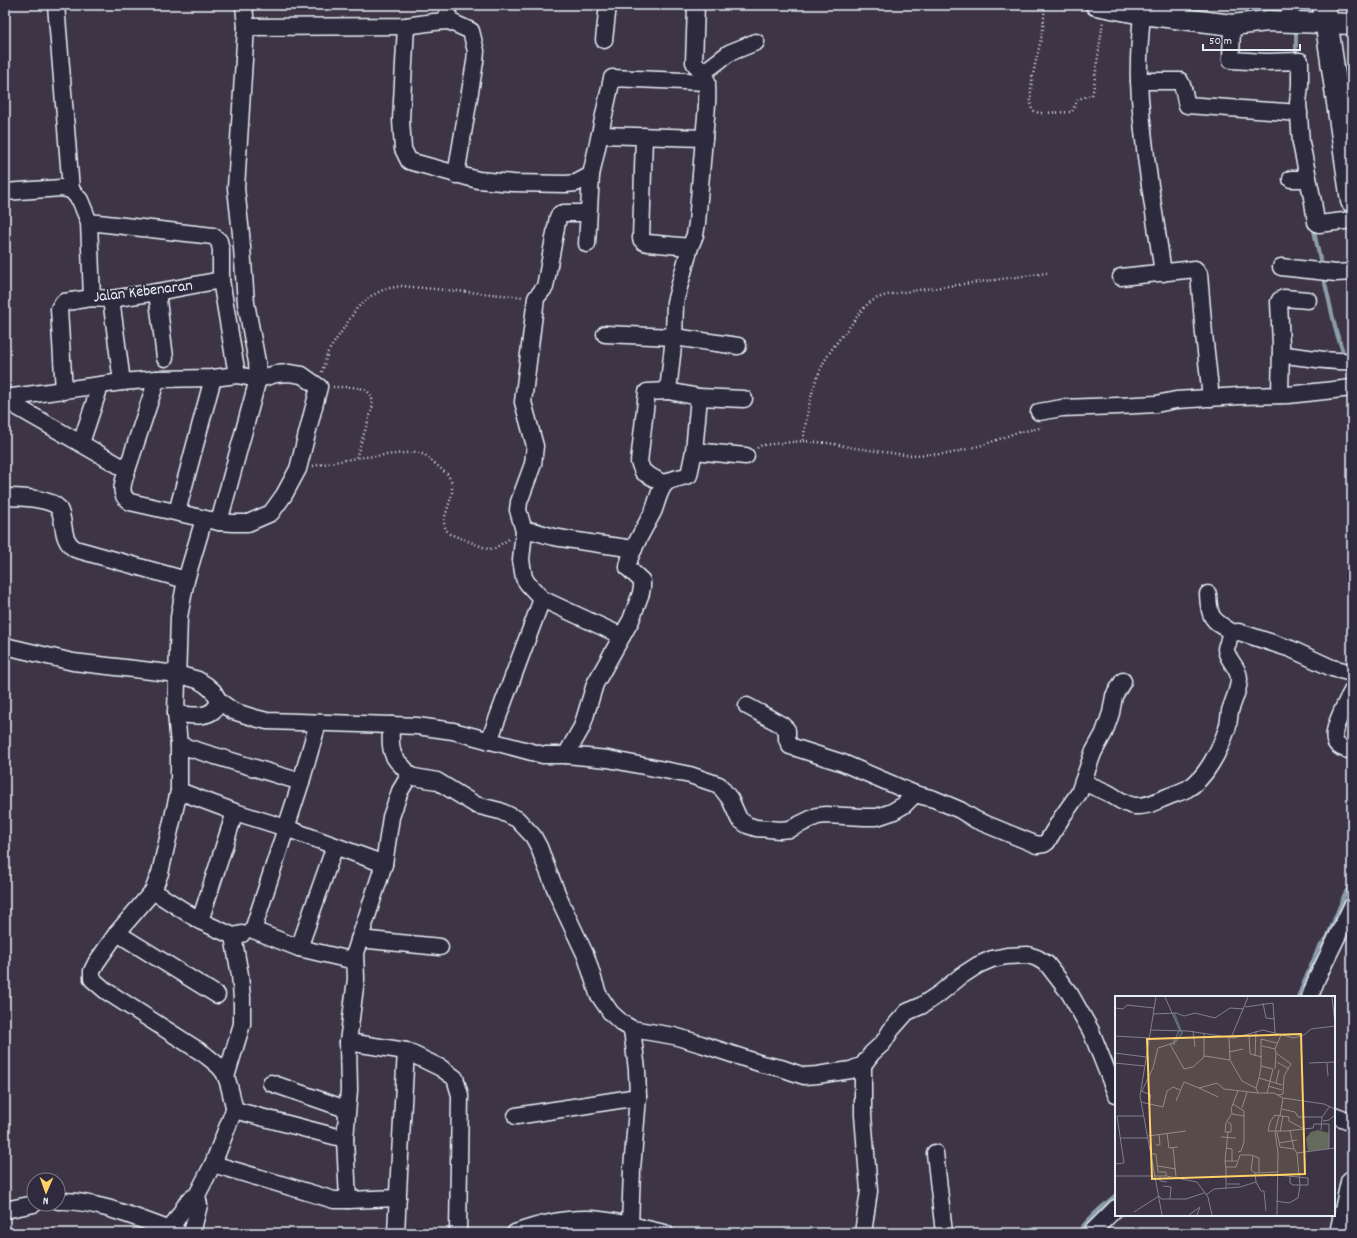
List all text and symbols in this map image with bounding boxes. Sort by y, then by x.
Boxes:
scale bar [1203,26,1300,52]
text: 50 m [1209,33,1232,50]
street label: Jalan Kebenaran [92,275,194,309]
inset map [1115,996,1335,1216]
north arrow [26,1172,66,1212]
text: N [42,1192,49,1208]

